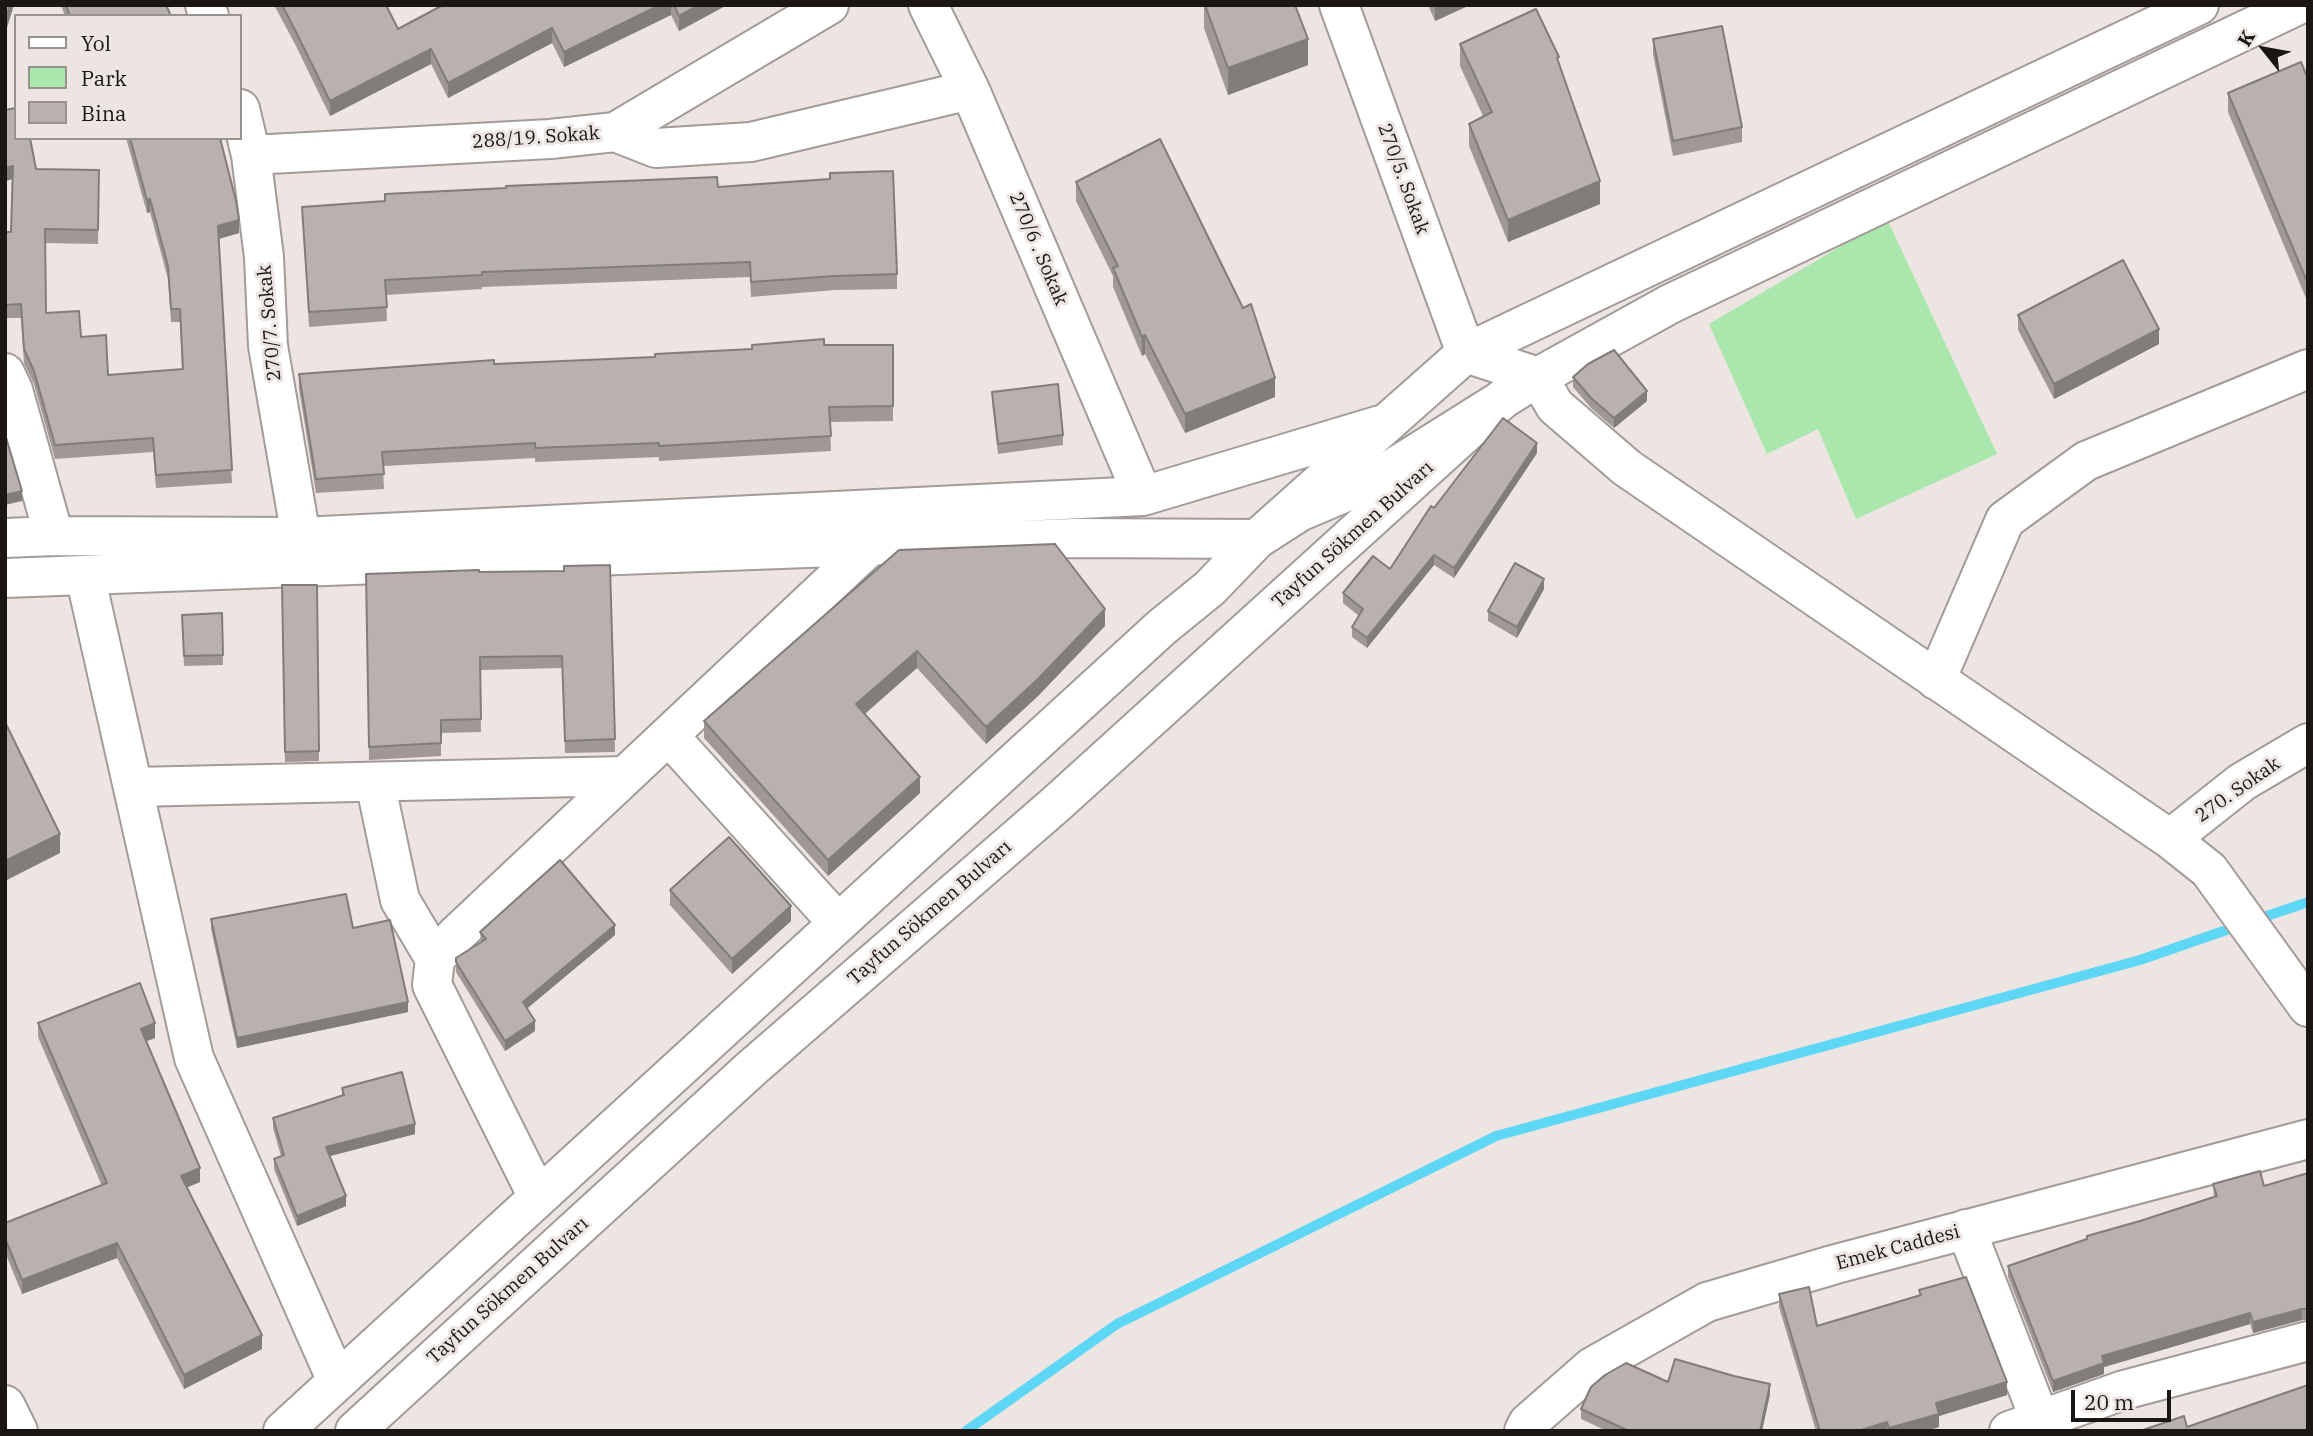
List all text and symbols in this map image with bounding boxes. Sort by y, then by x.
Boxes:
legend [14,14,242,140]
north arrow [2229,14,2299,84]
text: K [2232,26,2260,51]
text: Yol [81,29,111,57]
text: Park [81,64,127,92]
text: Bina [81,99,127,127]
street label: 270/5. Sokak [1372,120,1434,238]
street label: 288/19. Sokak [471,122,601,154]
street label: 270/6 . Sokak [1004,189,1072,309]
street label: 270/7. Sokak [254,264,286,382]
street label: Tayfun Sökmen Bulvarı [1268,456,1438,614]
street label: 270. Sokak [2191,753,2285,827]
street label: Tayfun Sökmen Bulvarı [844,836,1016,990]
street label: Tayfun Sökmen Bulvarı [423,1212,593,1370]
street label: Emek Caddesi [1834,1221,1962,1275]
scale bar [2075,1376,2175,1420]
text: 20 m [2084,1388,2134,1416]

